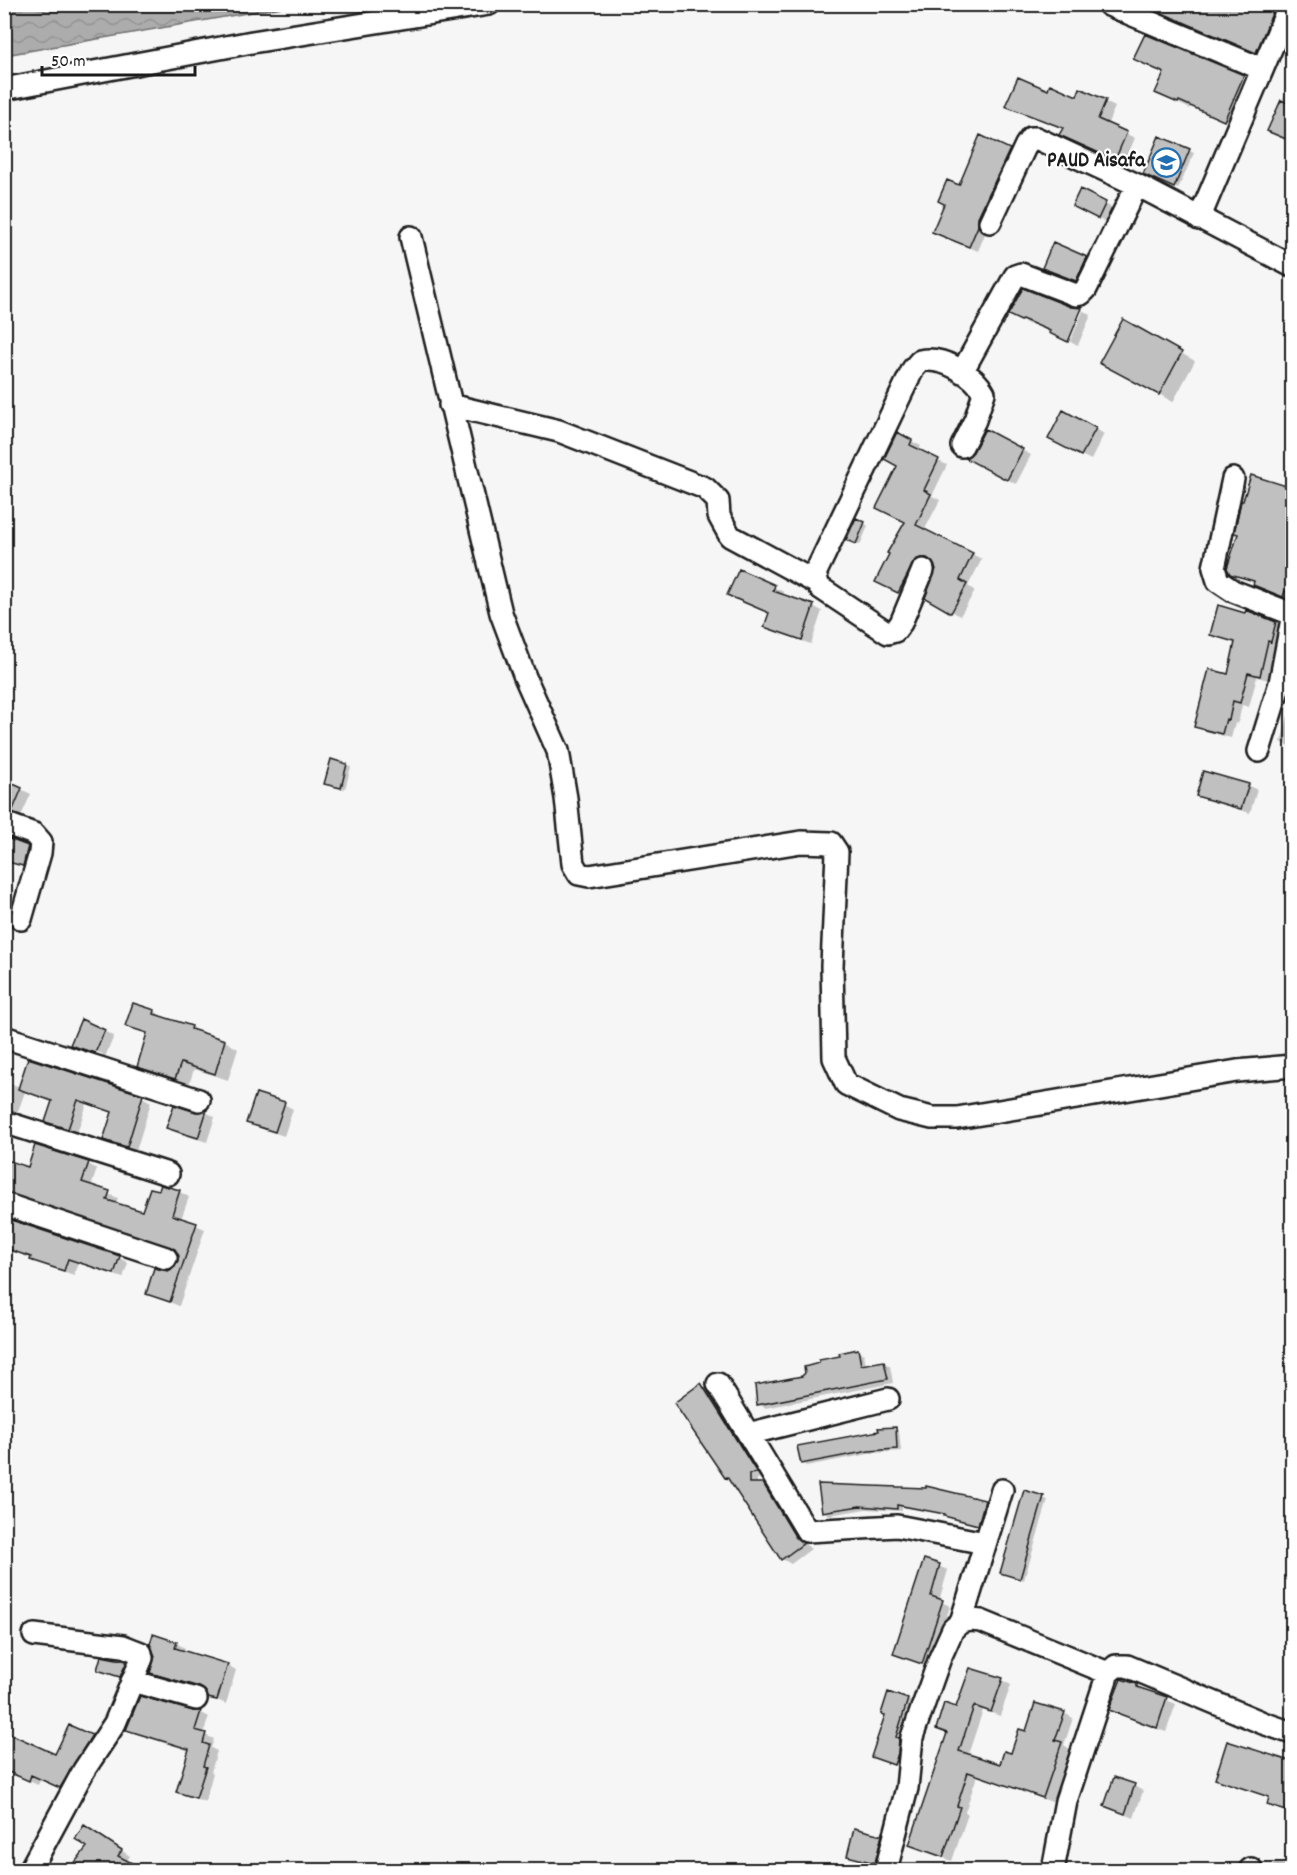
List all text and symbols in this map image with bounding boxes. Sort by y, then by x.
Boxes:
scale bar [42,39,195,77]
text: 50 m [51,50,86,75]
school or university icon: PAUD Aisafa [1150,146,1182,178]
place label: PAUD Aisafa [1047,147,1146,177]

